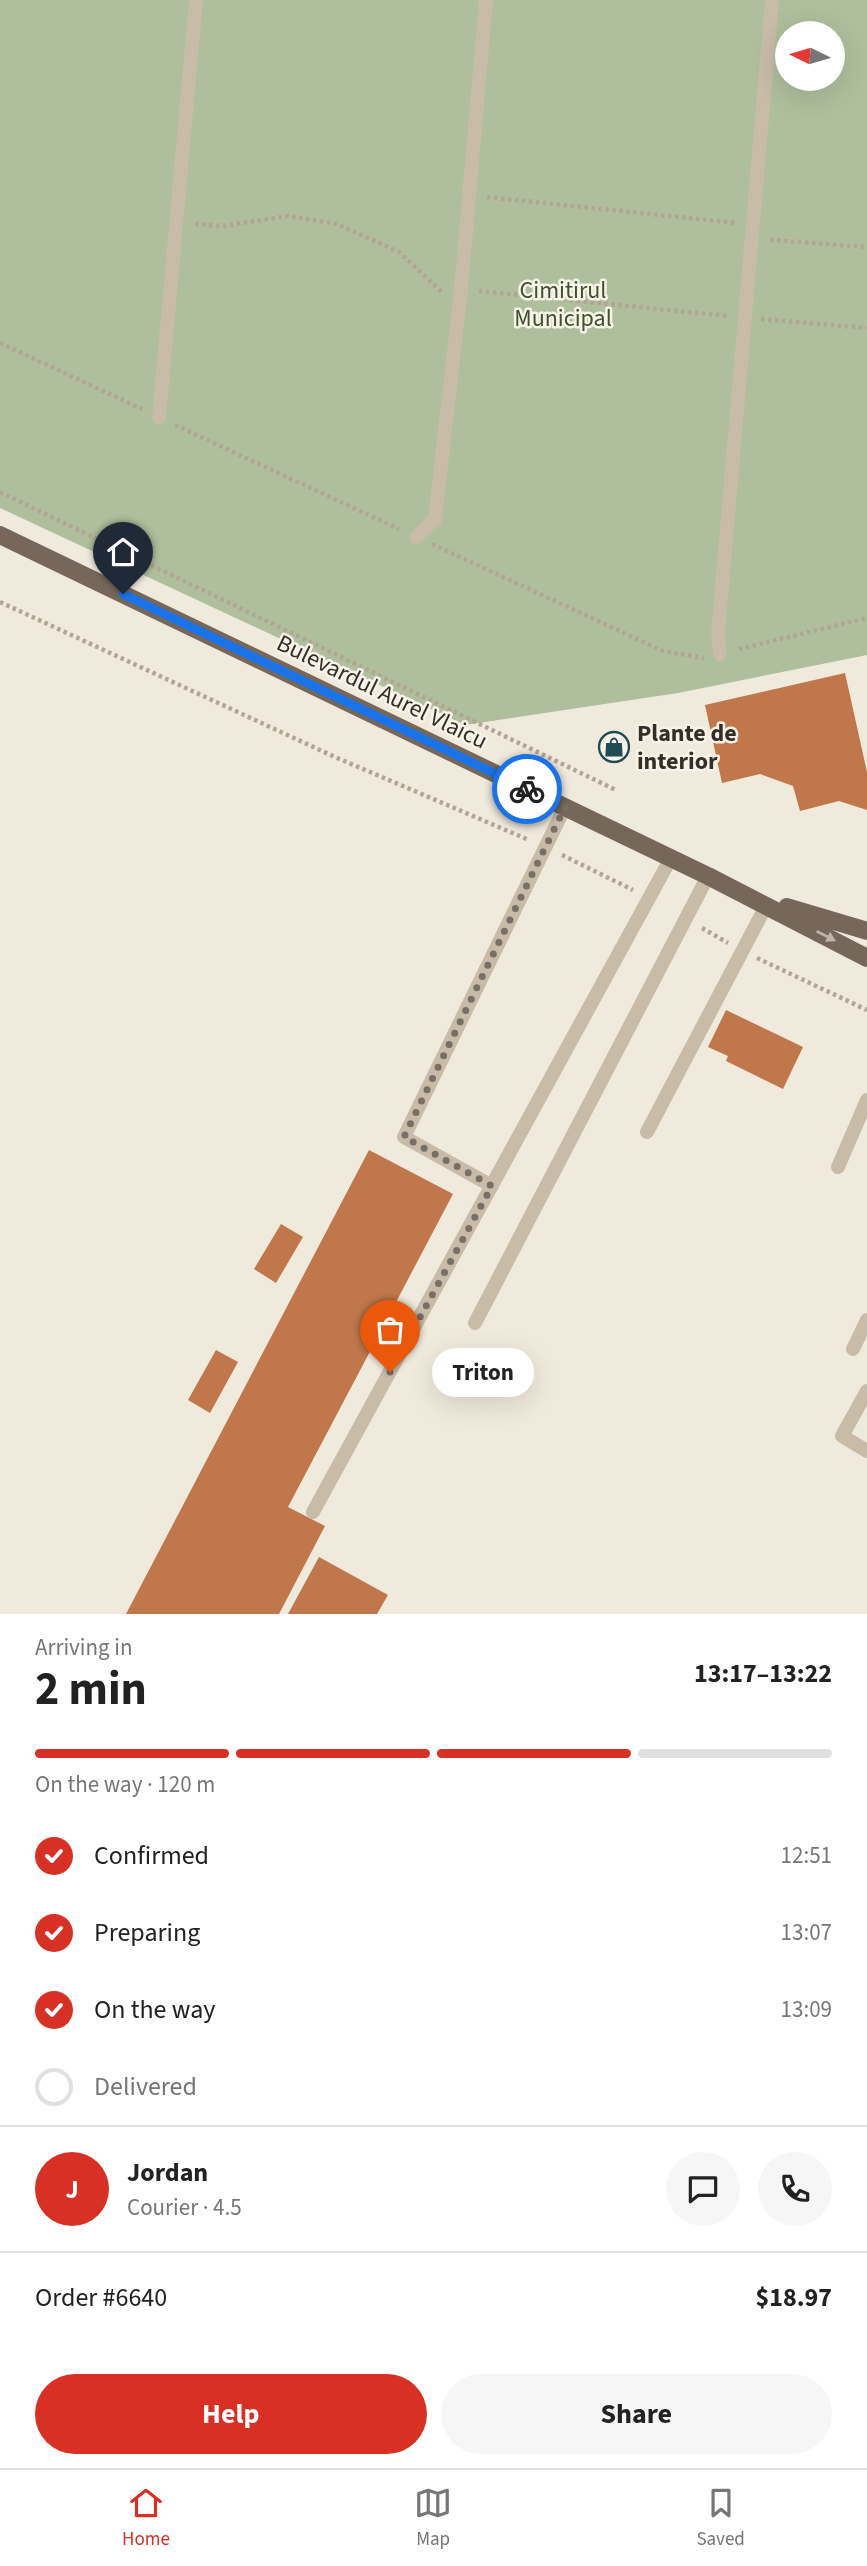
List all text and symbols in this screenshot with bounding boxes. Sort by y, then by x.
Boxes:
north arrow [775,21,845,91]
map controls [775,21,845,91]
park label: Cimitirul Municipal [514,273,612,336]
pin [93,522,153,594]
icon: home [104,533,142,571]
street label: Bulevardul Aurel Vlaicu [271,626,493,758]
place label: Plante de interior [637,716,737,779]
shop icon: Plante de interior [597,730,631,764]
courier [492,754,562,824]
icon: bike [508,770,546,808]
one-way arrow [816,931,836,942]
pin [360,1300,420,1372]
icon: bag [371,1311,409,1349]
callout: Triton [432,1348,534,1396]
text: Triton [452,1356,514,1389]
text: Arriving in [35,1631,133,1664]
text: 13:17–13:22 [694,1655,832,1692]
text: 2 min [35,1657,147,1722]
text: On the way · 120 m [35,1768,215,1801]
icon: check [35,1837,73,1875]
text: Confirmed [94,1837,209,1874]
text: 12:51 [781,1839,832,1872]
icon: check [35,1914,73,1952]
text: Preparing [94,1914,200,1951]
text: 13:07 [781,1916,832,1949]
icon: check [35,1991,73,2029]
text: On the way [94,1991,215,2028]
text: 13:09 [781,1993,832,2026]
text: Delivered [94,2068,197,2105]
button: chat [666,2152,740,2226]
button: phone [758,2152,832,2226]
text: Jordan [127,2154,208,2191]
text: J [65,2171,79,2208]
text: Courier · 4.5 [127,2191,242,2224]
text: Order #6640 [35,2279,167,2316]
text: $18.97 [756,2279,832,2316]
button: Help [35,2374,427,2454]
button: Share [441,2374,832,2454]
tab: Home [122,2484,170,2553]
tab: Map [414,2484,452,2553]
tab: Saved [696,2484,745,2553]

